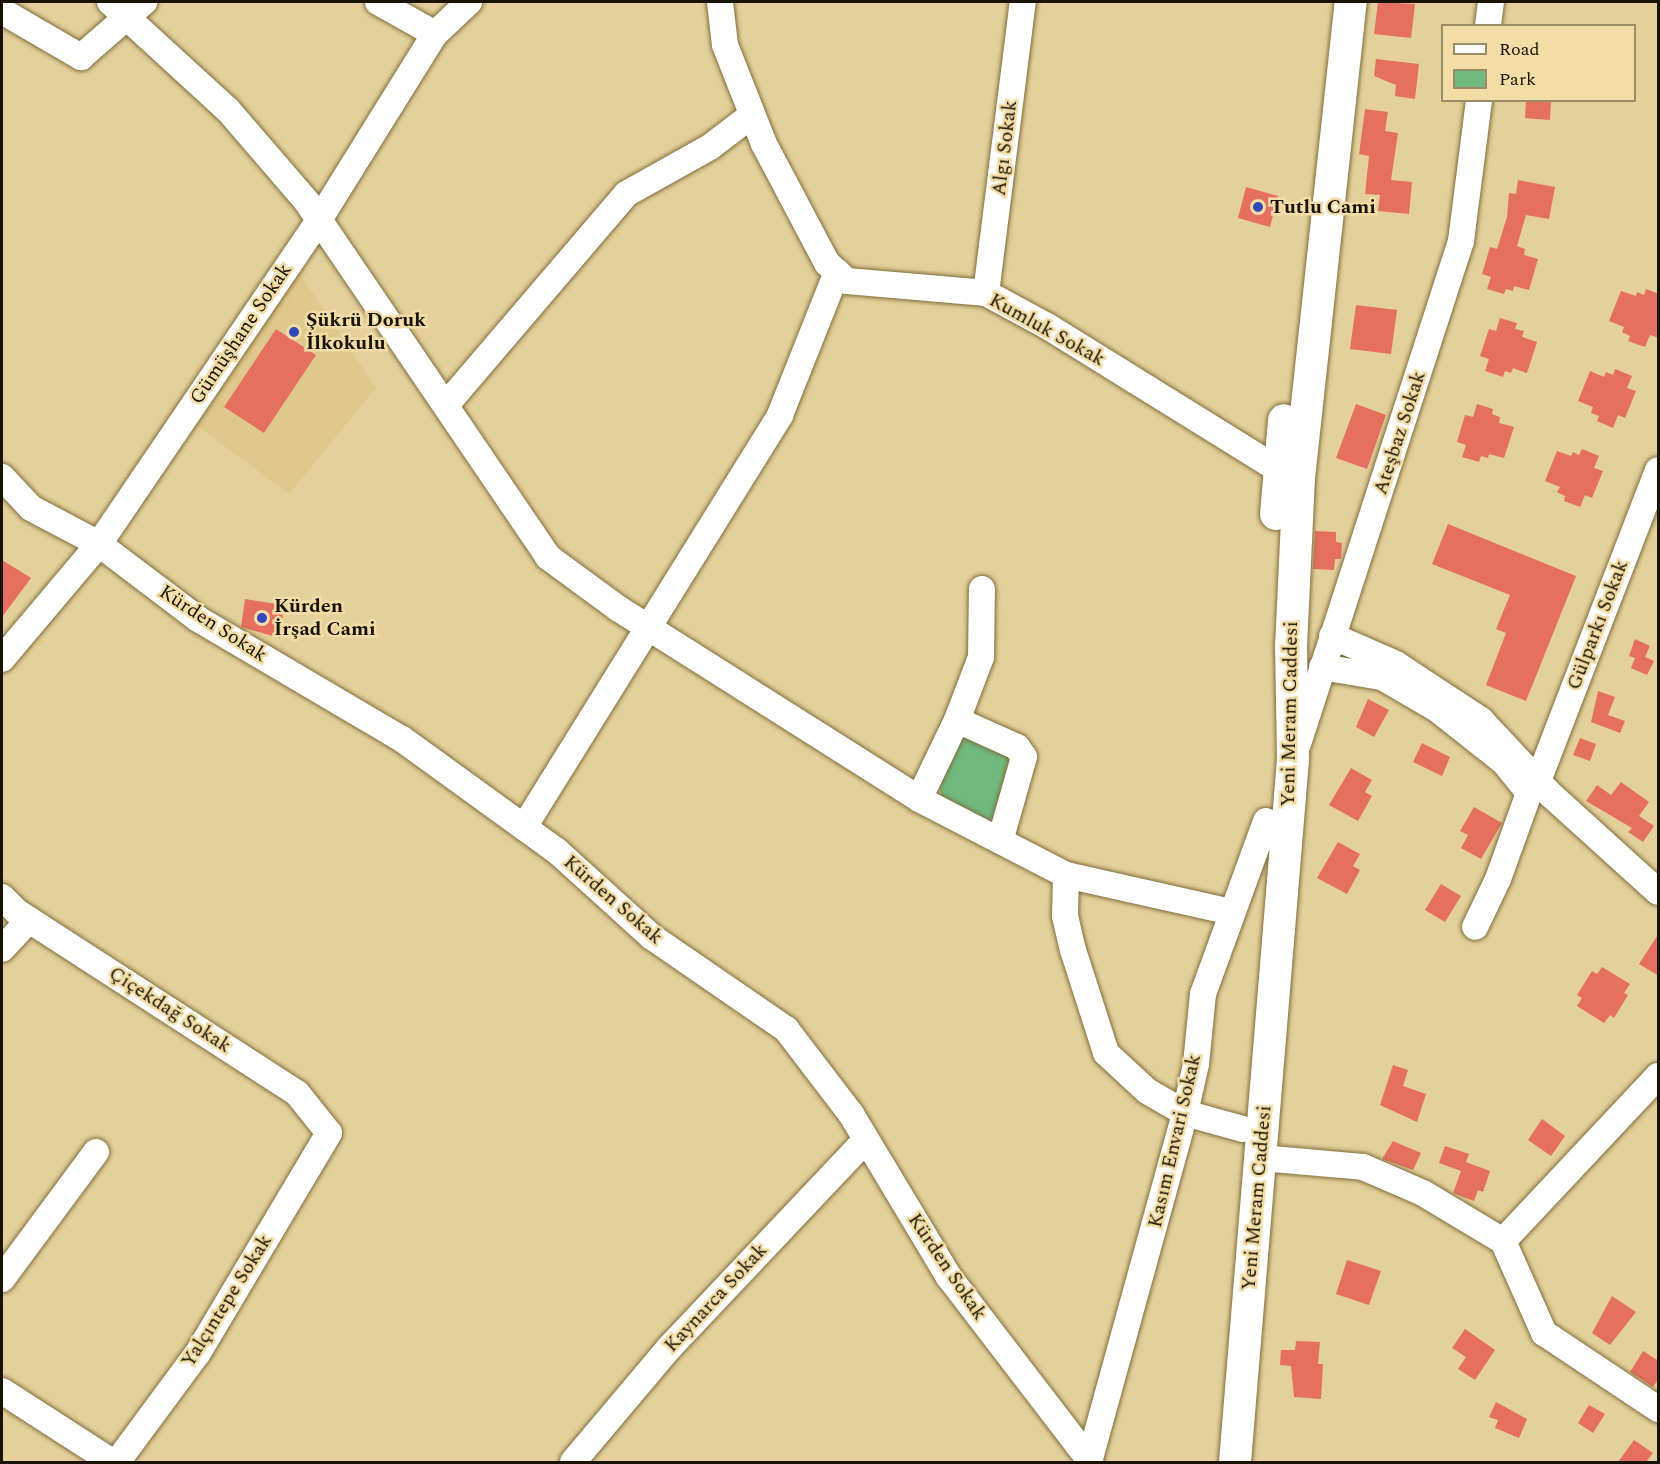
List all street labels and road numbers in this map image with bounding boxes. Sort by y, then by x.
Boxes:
street label: Algı Sokak [987,99,1023,197]
street label: Gümüşhane Sokak [185,259,297,409]
street label: Kumluk Sokak [985,288,1109,372]
street label: Ateşbaz Sokak [1369,368,1431,498]
street label: Gülparkı Sokak [1562,557,1634,693]
street label: Kürden Sokak [154,580,272,668]
street label: Yeni Meram Caddesi [1276,621,1304,807]
street label: Kürden Sokak [558,850,668,950]
street label: Çiçekdağ Sokak [104,962,236,1058]
street label: Kasım Envari Sokak [1143,1052,1207,1230]
street label: Yeni Meram Caddesi [1237,1104,1277,1292]
street label: Kürden Sokak [902,1209,992,1325]
street label: Yalçıntepe Sokak [176,1230,278,1372]
street label: Kaynarca Sokak [659,1238,773,1358]

